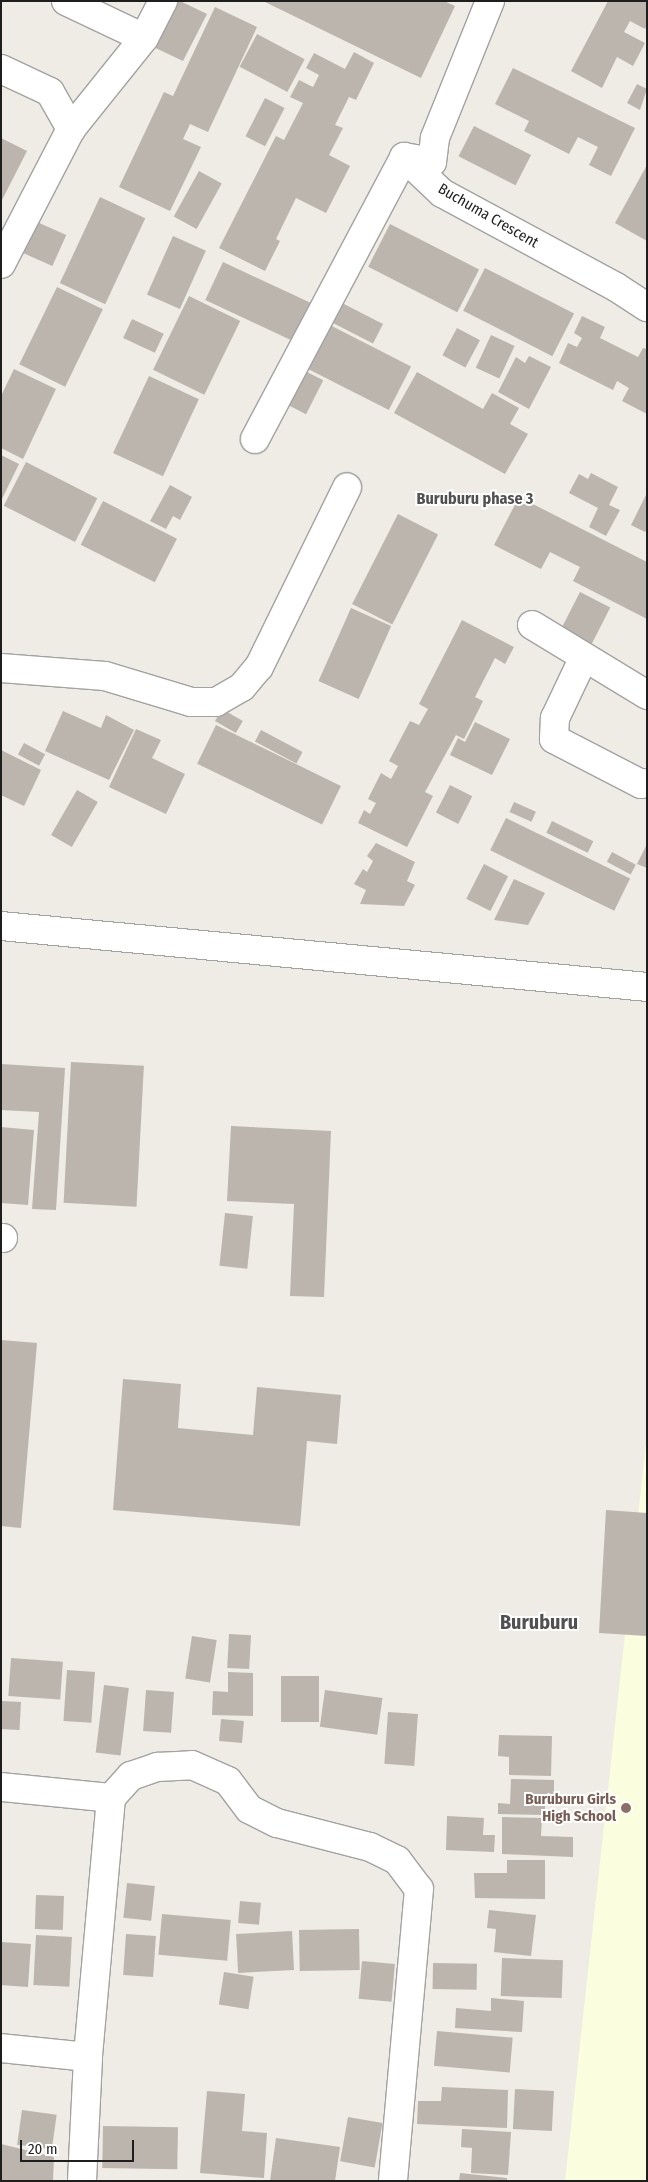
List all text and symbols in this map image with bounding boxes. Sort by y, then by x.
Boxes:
street label: Buchuma Crescent [435,180,541,252]
district label: Buruburu phase 3 [417,489,533,509]
district label: Buruburu [500,1610,578,1634]
place label: Buruburu Girls High School [525,1790,616,1825]
marker: Buruburu Girls High School [620,1802,632,1814]
scale bar [22,2130,136,2162]
text: 20 m [28,2140,58,2158]

